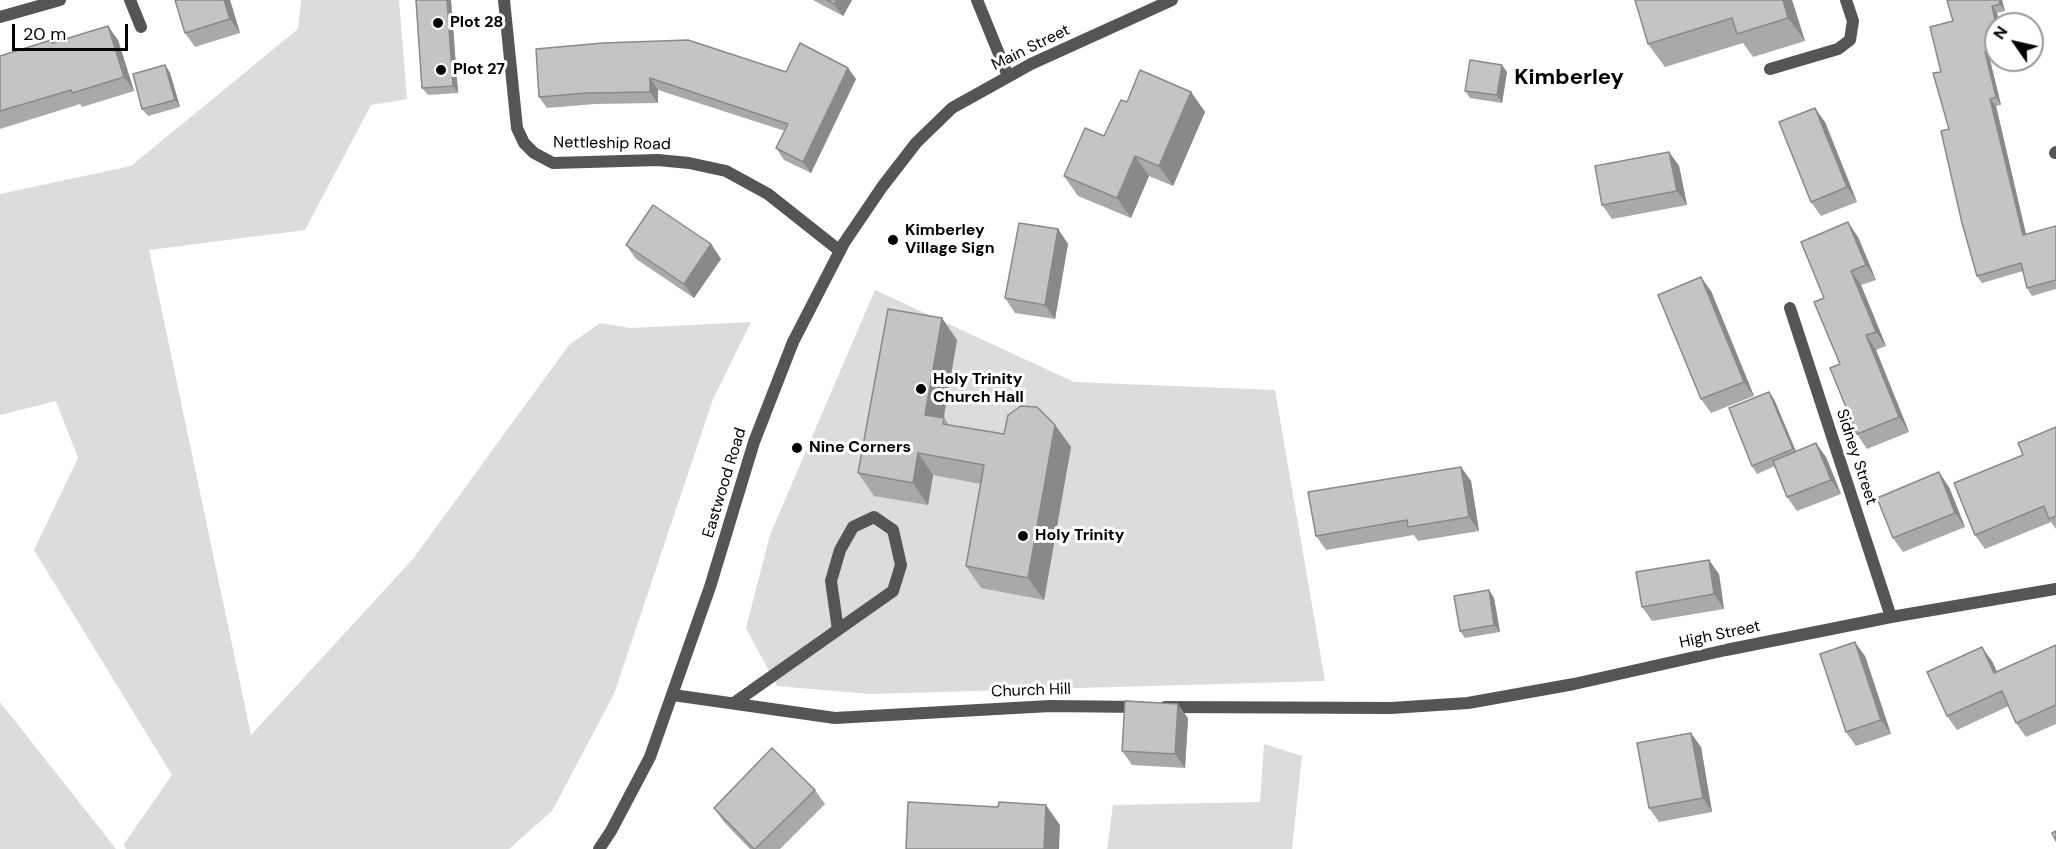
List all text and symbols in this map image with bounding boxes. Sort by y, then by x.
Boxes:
scale bar [15,12,130,50]
north arrow [1984,12,2044,72]
place label: Plot 28 [450,13,503,33]
marker: Plot 28 [431,16,445,30]
street label: Main Street [989,21,1073,75]
text: 20 m [23,22,66,46]
text: N [1988,22,2012,43]
place label: Plot 27 [453,60,505,80]
marker: Plot 27 [434,63,448,77]
district label: Kimberley [1514,65,1624,91]
street label: Nettleship Road [553,133,671,155]
place label: Kimberley Village Sign [905,221,995,259]
marker: Kimberley Village Sign [886,233,900,247]
place label: Holy Trinity Church Hall [933,370,1024,408]
marker: Holy Trinity Church Hall [914,382,928,396]
street label: Sidney Street [1831,407,1881,507]
street label: Eastwood Road [699,426,751,540]
place label: Nine Corners [809,438,911,458]
marker: Nine Corners [790,441,804,455]
place label: Holy Trinity [1035,526,1124,546]
marker: Holy Trinity [1016,529,1030,543]
street label: High Street [1678,617,1762,653]
street label: Church Hill [991,680,1071,702]

